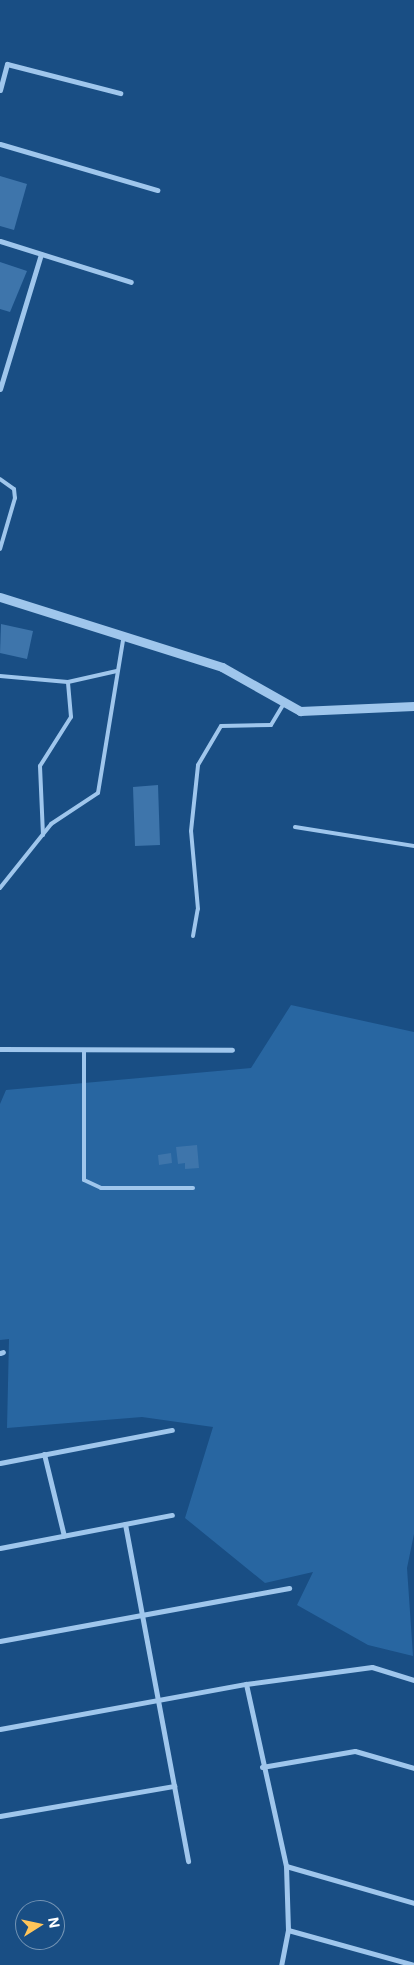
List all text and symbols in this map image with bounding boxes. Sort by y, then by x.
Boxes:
north arrow [15,1900,65,1950]
text: N [45,1916,64,1929]

